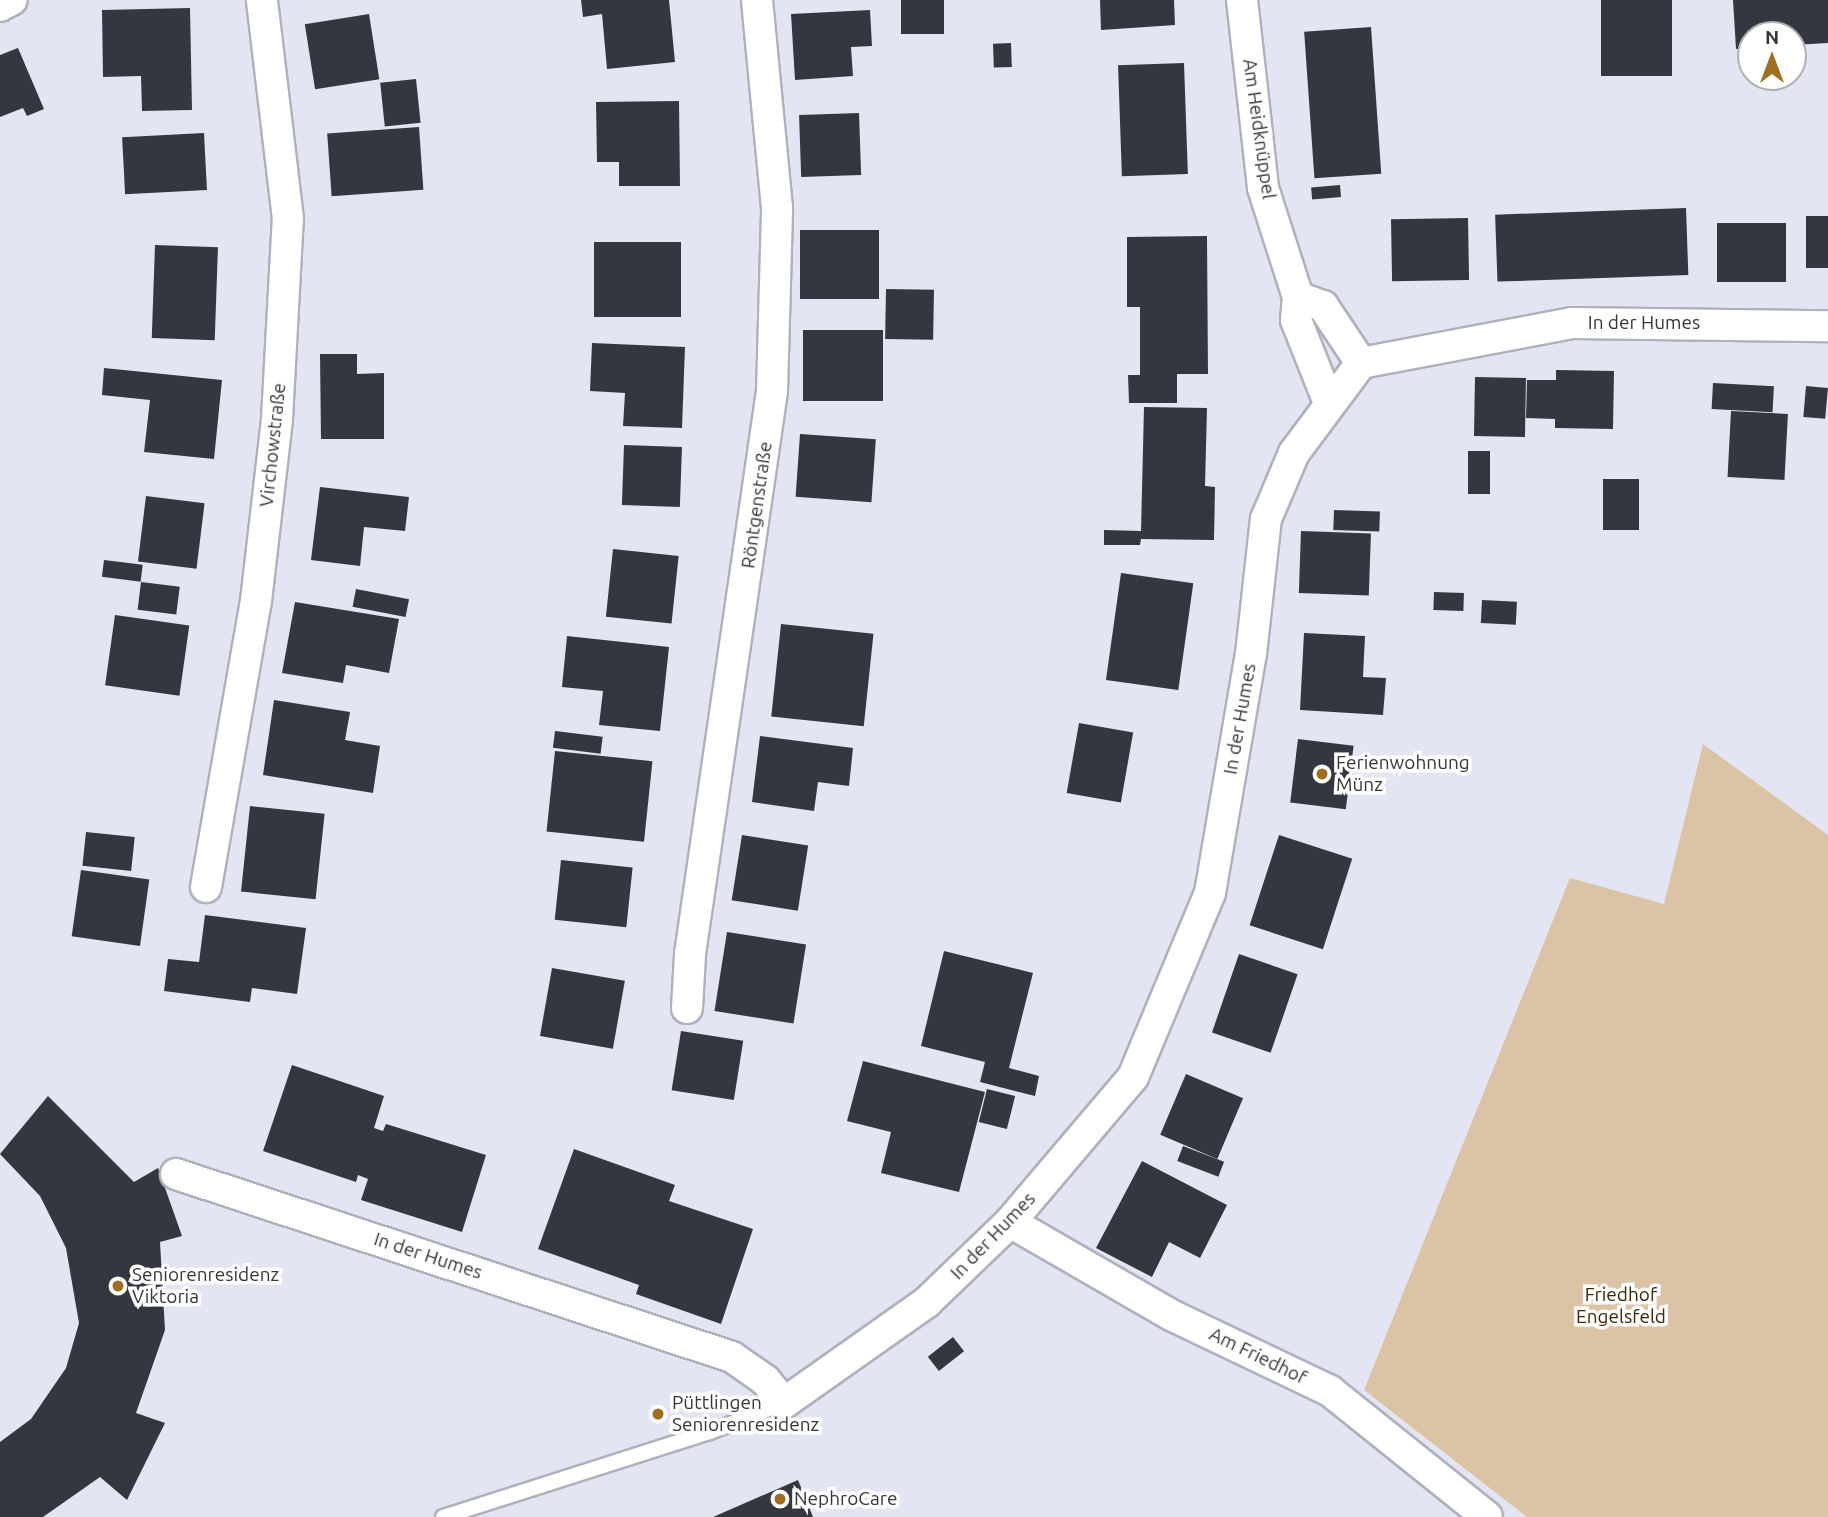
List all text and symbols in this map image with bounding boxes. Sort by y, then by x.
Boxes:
north arrow [1737,21,1807,91]
text: N [1765,26,1779,48]
street label: Am Heidknüppel [1238,57,1280,201]
street label: In der Humes [1588,312,1700,334]
street label: Virchowstraße [255,382,291,508]
street label: Röntgenstraße [737,440,777,570]
street label: In der Humes [1219,662,1261,776]
place label: Ferienwohnung Münz [1336,752,1470,796]
marker: Ferienwohnung Münz [1314,766,1330,782]
street label: In der Humes [946,1188,1040,1284]
street label: In der Humes [371,1228,485,1284]
place label: Seniorenresidenz Viktoria [132,1264,279,1308]
marker: Seniorenresidenz Viktoria [110,1278,126,1294]
park label: Friedhof Engelsfeld [1576,1284,1666,1328]
street label: Am Friedhof [1206,1323,1310,1389]
place label: Püttlingen Seniorenresidenz [672,1392,819,1436]
marker: Püttlingen Seniorenresidenz [650,1406,666,1422]
place label: NephroCare [794,1488,897,1510]
marker: NephroCare [772,1491,788,1507]

